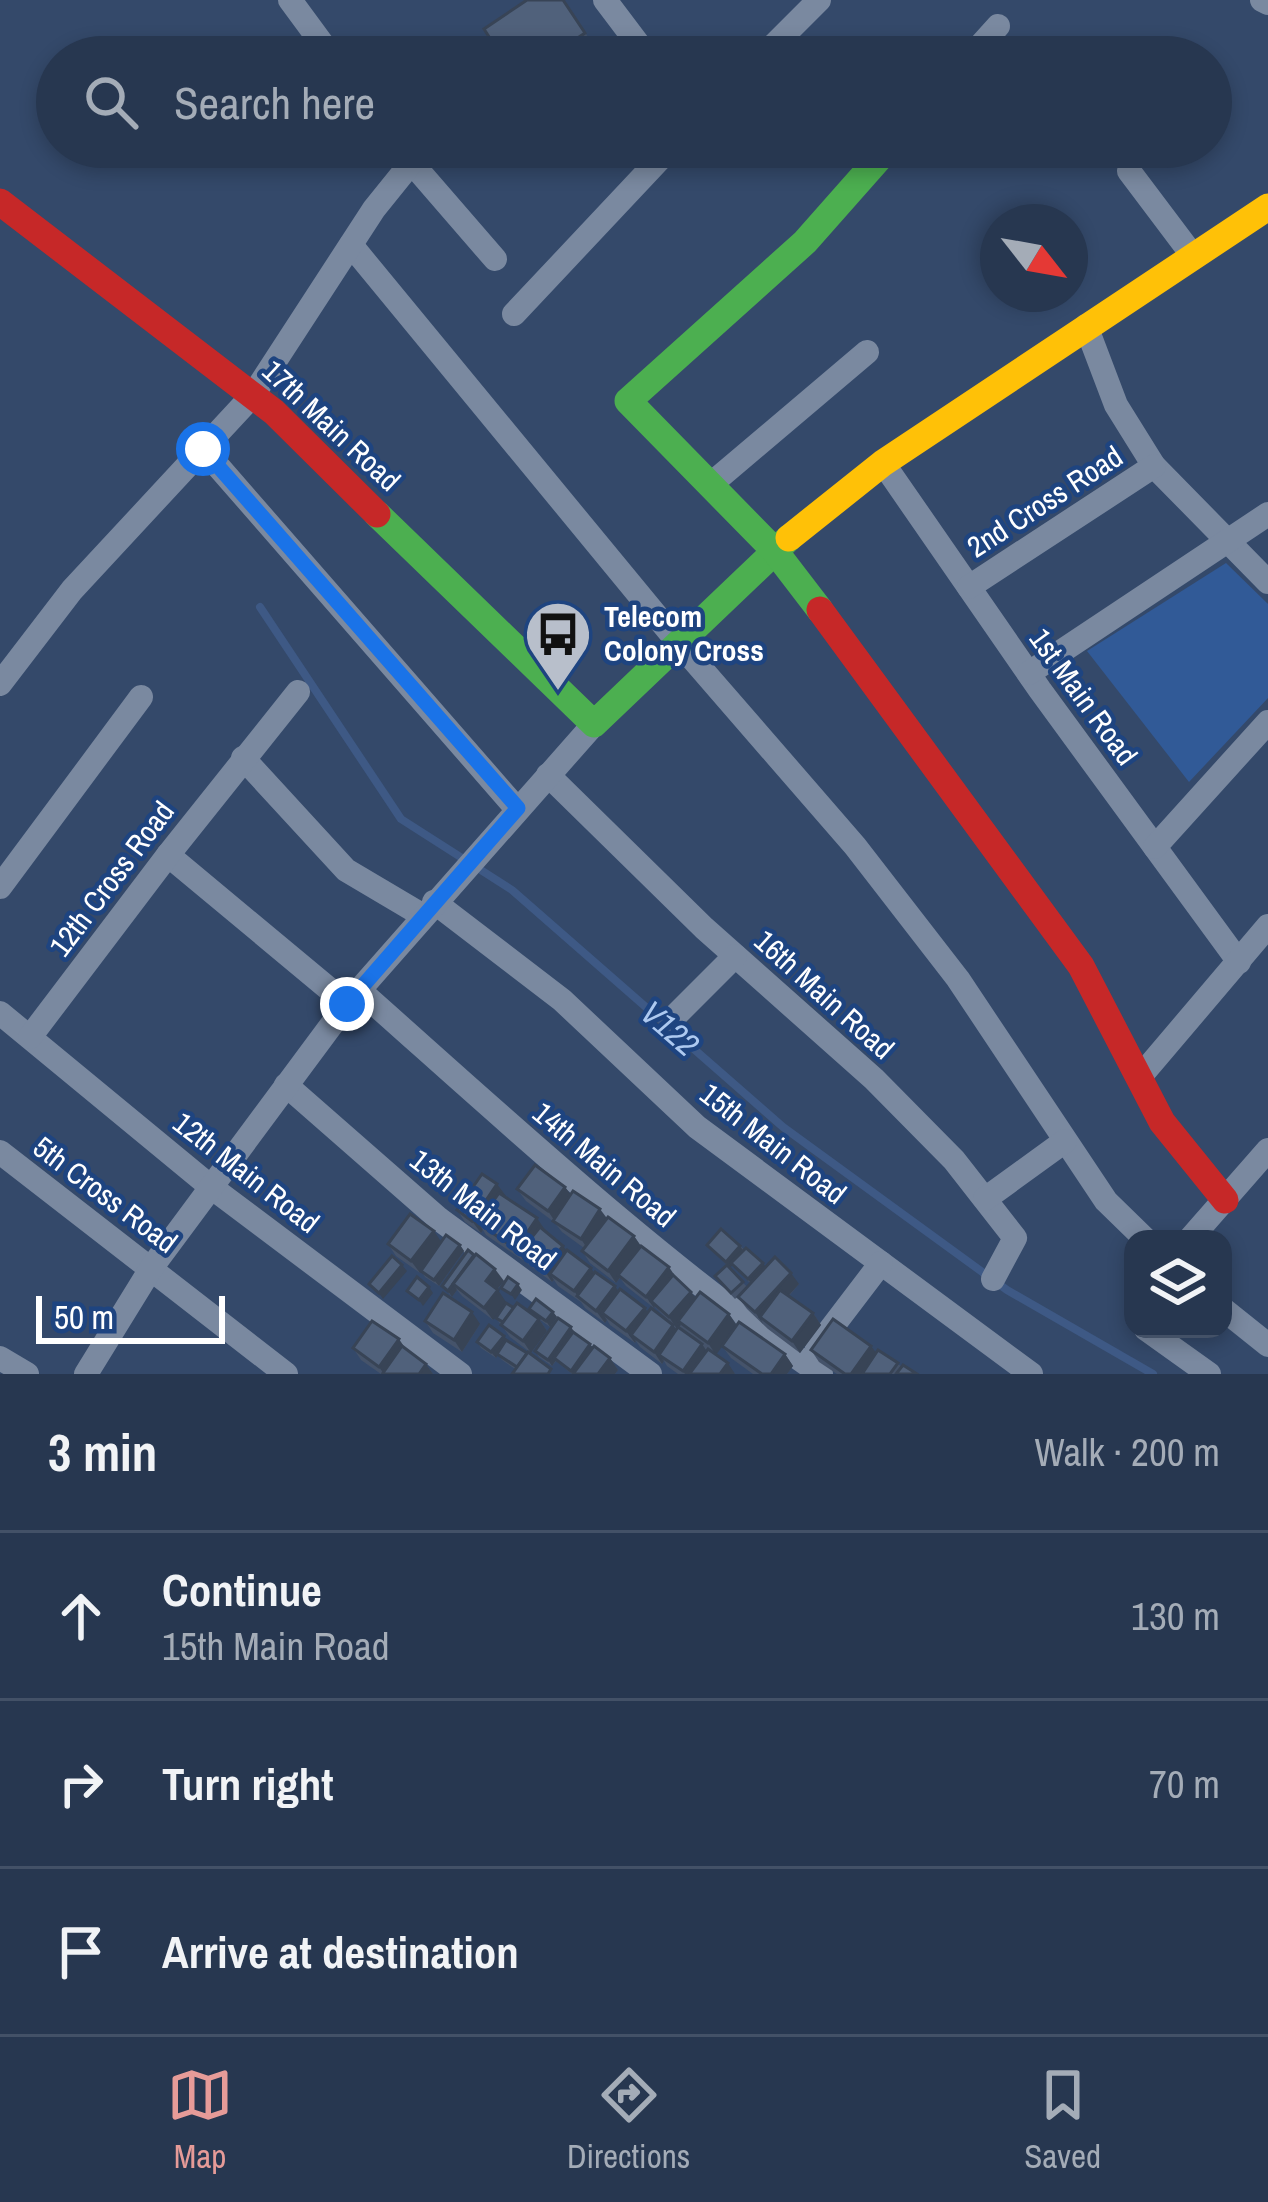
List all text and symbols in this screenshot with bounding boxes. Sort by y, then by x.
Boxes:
search box [36,36,1232,168]
icon: search [78,69,144,135]
text: Search here [174,72,375,133]
north arrow [980,204,1088,312]
street label: 17th Main Road [254,351,409,500]
route start [176,422,230,476]
street label: 2nd Cross Road [959,436,1130,566]
place label: Telecom Colony Cross [604,596,764,670]
bus stop icon: Telecom Colony Cross [523,599,593,693]
street label: 1st Main Road [1021,620,1147,773]
street label: 12th Cross Road [40,793,183,964]
street label: 16th Main Road [746,921,903,1068]
route end [320,977,374,1031]
water label: V122 [632,991,709,1066]
street label: 15th Main Road [692,1074,855,1213]
street label: 14th Main Road [525,1093,685,1236]
street label: 12th Main Road [165,1103,328,1242]
street label: 5th Cross Road [25,1127,186,1262]
street label: 13th Main Road [402,1140,565,1279]
map controls [1124,1230,1232,1338]
button: layers [1124,1230,1232,1338]
scale bar [36,1290,225,1343]
text: 50 m [54,1295,114,1339]
text: 3 min [48,1418,157,1487]
text: Walk · 200 m [1035,1426,1220,1478]
text: Continue [162,1559,322,1620]
icon: ahead [48,1583,114,1649]
text: 130 m [1131,1590,1220,1642]
text: 15th Main Road [162,1620,390,1672]
icon: right [48,1751,114,1817]
text: Turn right [162,1753,334,1814]
text: 70 m [1149,1758,1220,1810]
icon: arrive [48,1919,114,1985]
text: Arrive at destination [162,1921,519,1982]
tab: Map [167,2062,233,2178]
tab: Directions [567,2062,690,2178]
tab: Saved [1024,2062,1101,2178]

